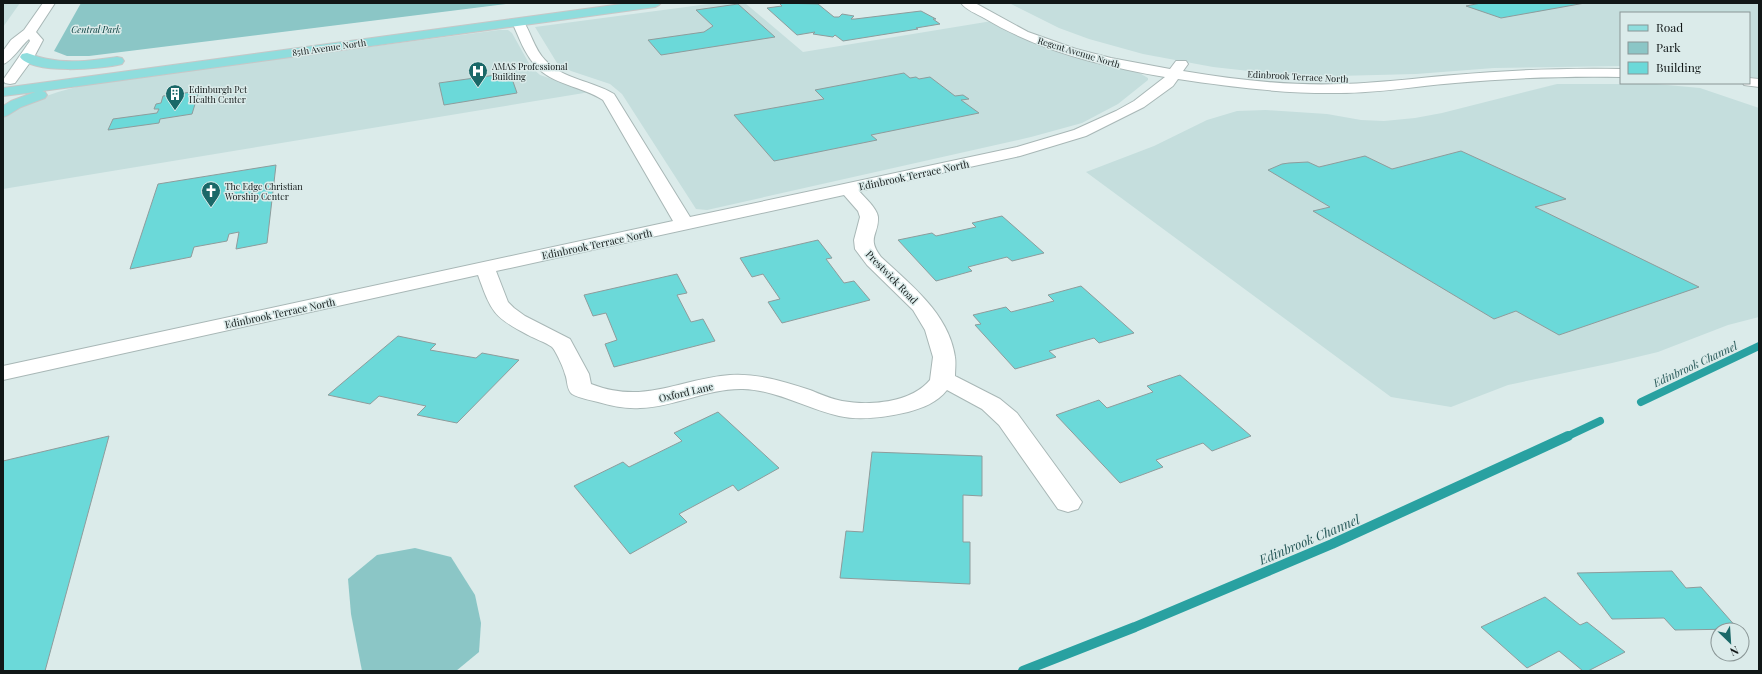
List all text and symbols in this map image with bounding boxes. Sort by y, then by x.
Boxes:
legend [1620,12,1750,84]
text: Road [1656,19,1683,35]
park label: Central Park [71,23,121,35]
street label: Regent Avenue North [1036,34,1122,70]
street label: 85th Avenue North [291,36,367,58]
text: Park [1656,39,1681,55]
text: Building [1656,59,1702,75]
hospital icon: AMAS Professional Building [467,60,489,88]
place label: AMAS Professional Building [491,60,568,82]
street label: Edinbrook Terrace North [1247,67,1350,85]
building icon: Edinburgh Pet Health Center [164,83,186,111]
place label: Edinburgh Pet Health Center [189,83,248,105]
street label: Edinbrook Terrace North [858,156,971,194]
church icon: The Edge Christian Worship Center [200,180,222,208]
place label: The Edge Christian Worship Center [224,180,303,202]
street label: Edinbrook Terrace North [541,225,654,263]
street label: Prestwick Road [863,247,921,307]
street label: Edinbrook Terrace North [224,294,337,332]
water label: Edinbrook Channel [1650,338,1740,390]
street label: Oxford Lane [657,379,715,405]
water label: Edinbrook Channel [1255,510,1363,568]
north arrow [1710,622,1750,662]
text: N [1728,643,1741,660]

